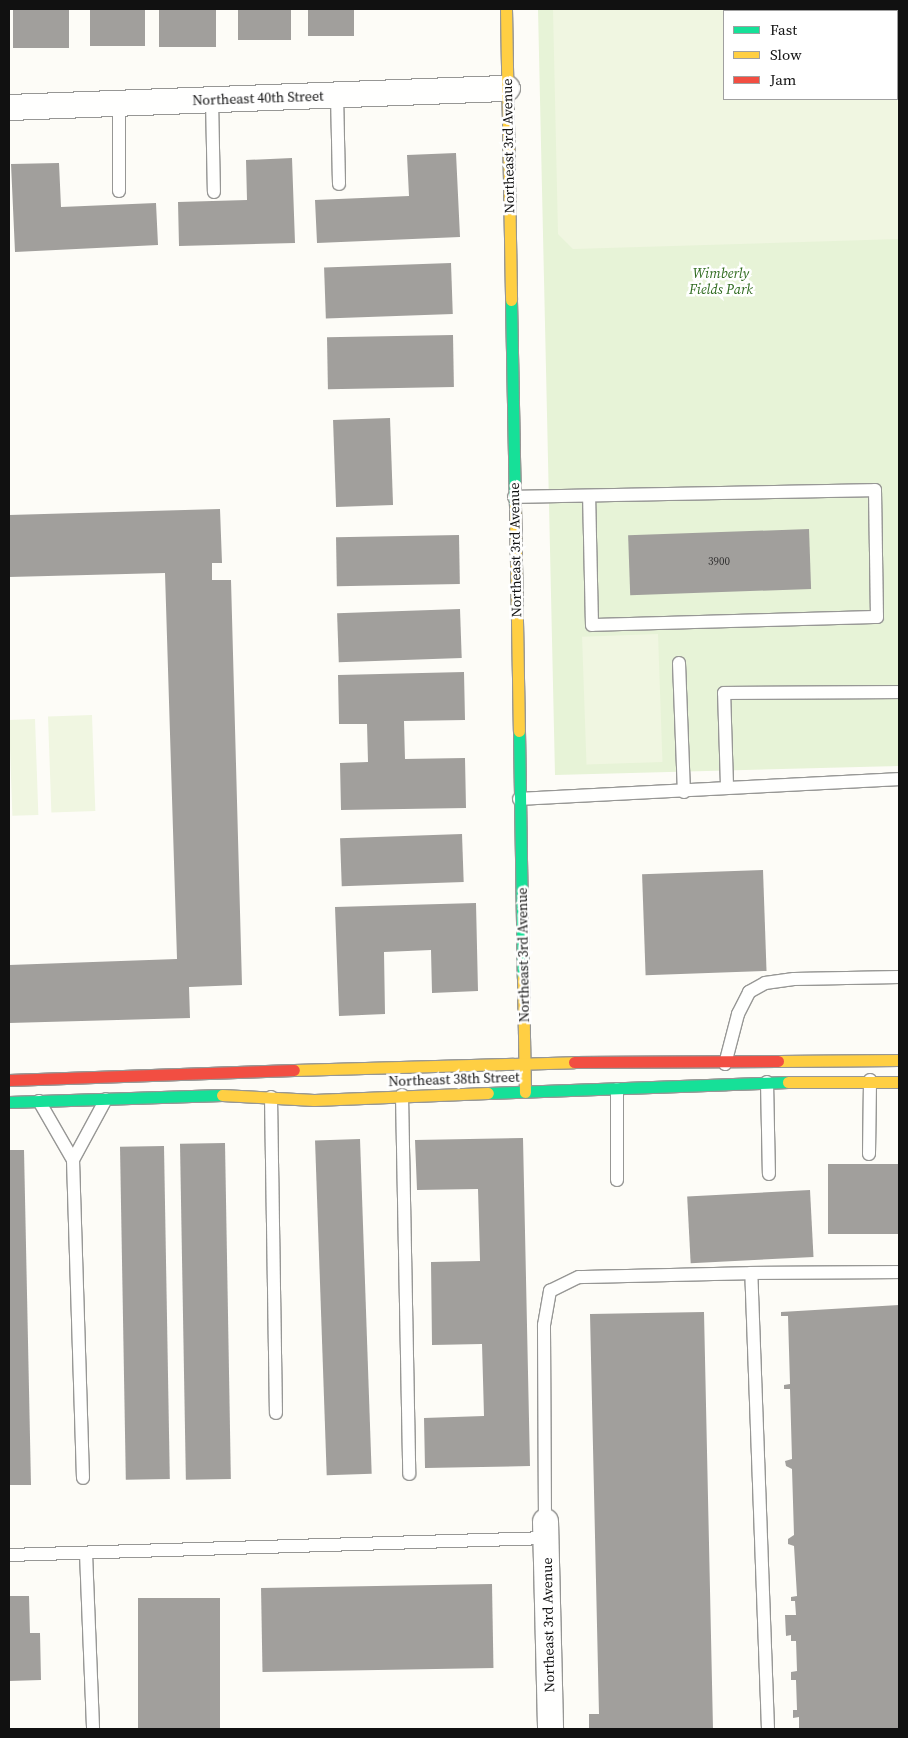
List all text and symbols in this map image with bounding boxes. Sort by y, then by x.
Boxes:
legend [723,10,898,100]
text: Fast [770,19,797,40]
text: Slow [770,44,802,65]
text: Jam [770,69,796,90]
street label: Northeast 3rd Avenue [498,78,518,214]
street label: Northeast 40th Street [192,87,324,109]
park label: Wimberly Fields Park [689,265,753,298]
street label: Northeast 3rd Avenue [505,482,525,618]
house number: 3900 [708,555,730,569]
street label: Northeast 3rd Avenue [513,887,533,1023]
street label: Northeast 38th Street [388,1068,520,1090]
street label: Northeast 3rd Avenue [538,1557,558,1693]

